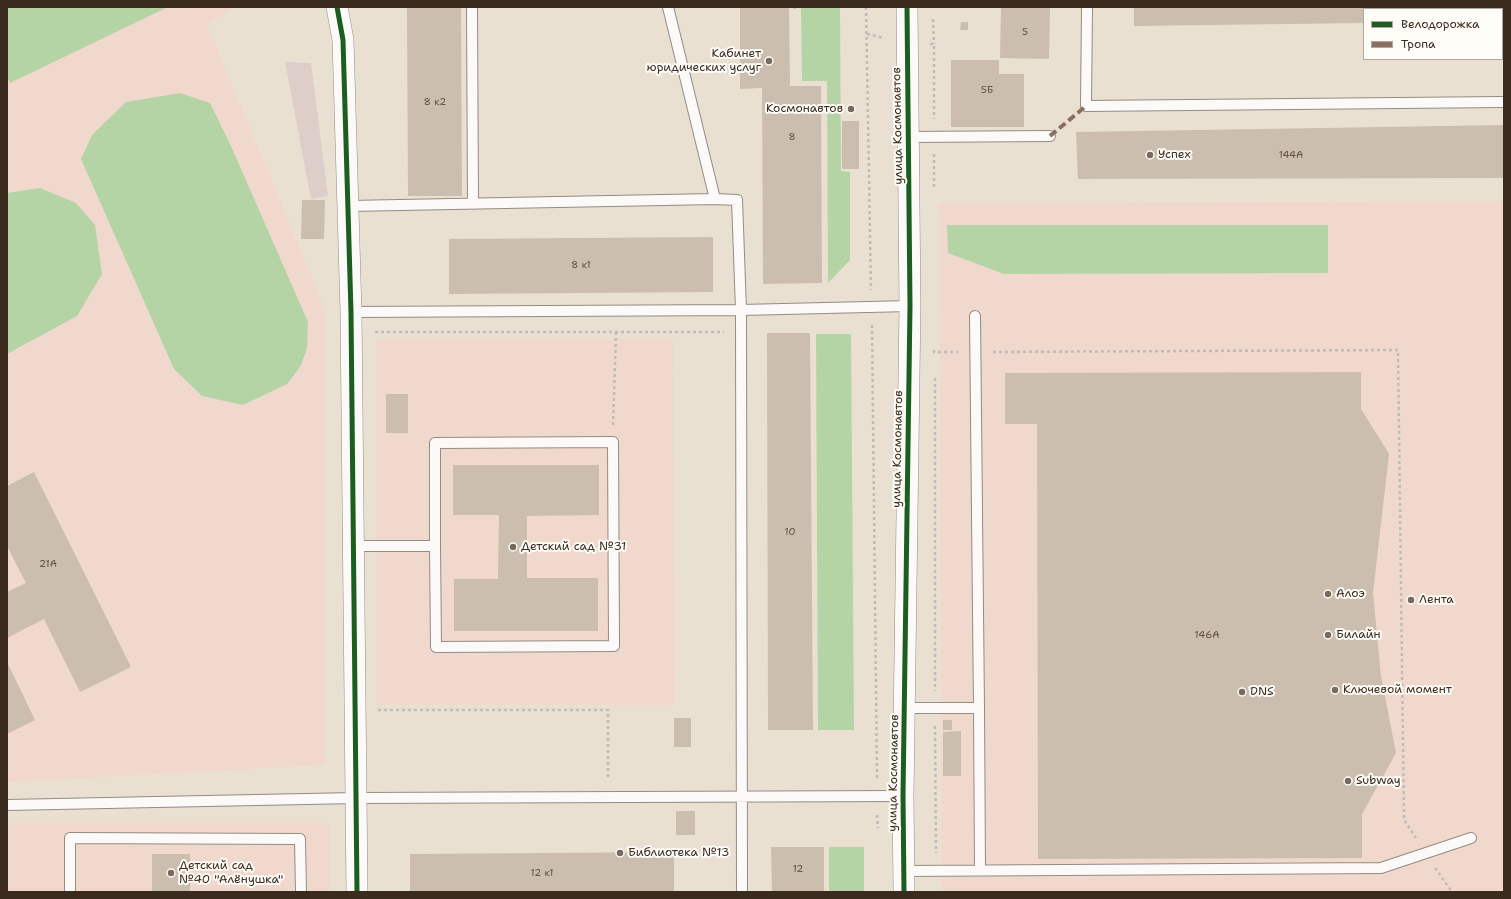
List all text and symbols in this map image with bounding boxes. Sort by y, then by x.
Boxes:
legend [1363,8,1503,60]
text: Велодорожка [1401,16,1479,32]
house number: 5 [1022,26,1028,38]
text: Тропа [1401,36,1435,52]
place label: Кабинет юридических услуг [647,47,761,75]
marker: Кабинет юридических услуг [764,56,774,66]
street label: улица Космонавтов [890,67,906,185]
house number: 5Б [981,84,993,96]
house number: 8 к2 [424,96,446,108]
place label: Космонавтов [766,102,843,116]
marker: Космонавтов [846,104,856,114]
house number: 8 [789,131,795,143]
place label: Успех [1158,148,1191,162]
house number: 144А [1279,149,1303,161]
marker: Успех [1145,150,1155,160]
house number: 8 к1 [571,259,591,271]
street label: улица Космонавтов [890,390,906,508]
house number: 10 [785,526,795,538]
place label: Детский сад №31 [521,540,626,554]
marker: Детский сад №31 [508,542,518,552]
house number: 21А [39,558,57,570]
place label: Алоэ [1336,587,1365,601]
marker: Алоэ [1323,589,1333,599]
place label: Лента [1419,593,1454,607]
marker: Лента [1406,595,1416,605]
place label: Билайн [1336,628,1381,642]
house number: 146А [1195,629,1219,641]
marker: Билайн [1323,630,1333,640]
place label: Ключевой момент [1343,683,1452,697]
place label: DNS [1250,685,1274,699]
marker: Ключевой момент [1330,685,1340,695]
marker: DNS [1237,687,1247,697]
street label: улица Космонавтов [886,714,902,832]
place label: Subway [1356,774,1401,788]
marker: Subway [1343,776,1353,786]
place label: Библиотека №13 [628,846,729,860]
marker: Библиотека №13 [615,848,625,858]
place label: Детский сад №40 "Алёнушка" [179,859,283,887]
house number: 12 [793,863,803,875]
house number: 12 к1 [531,867,553,879]
marker: Детский сад №40 "Алёнушка" [166,868,176,878]

